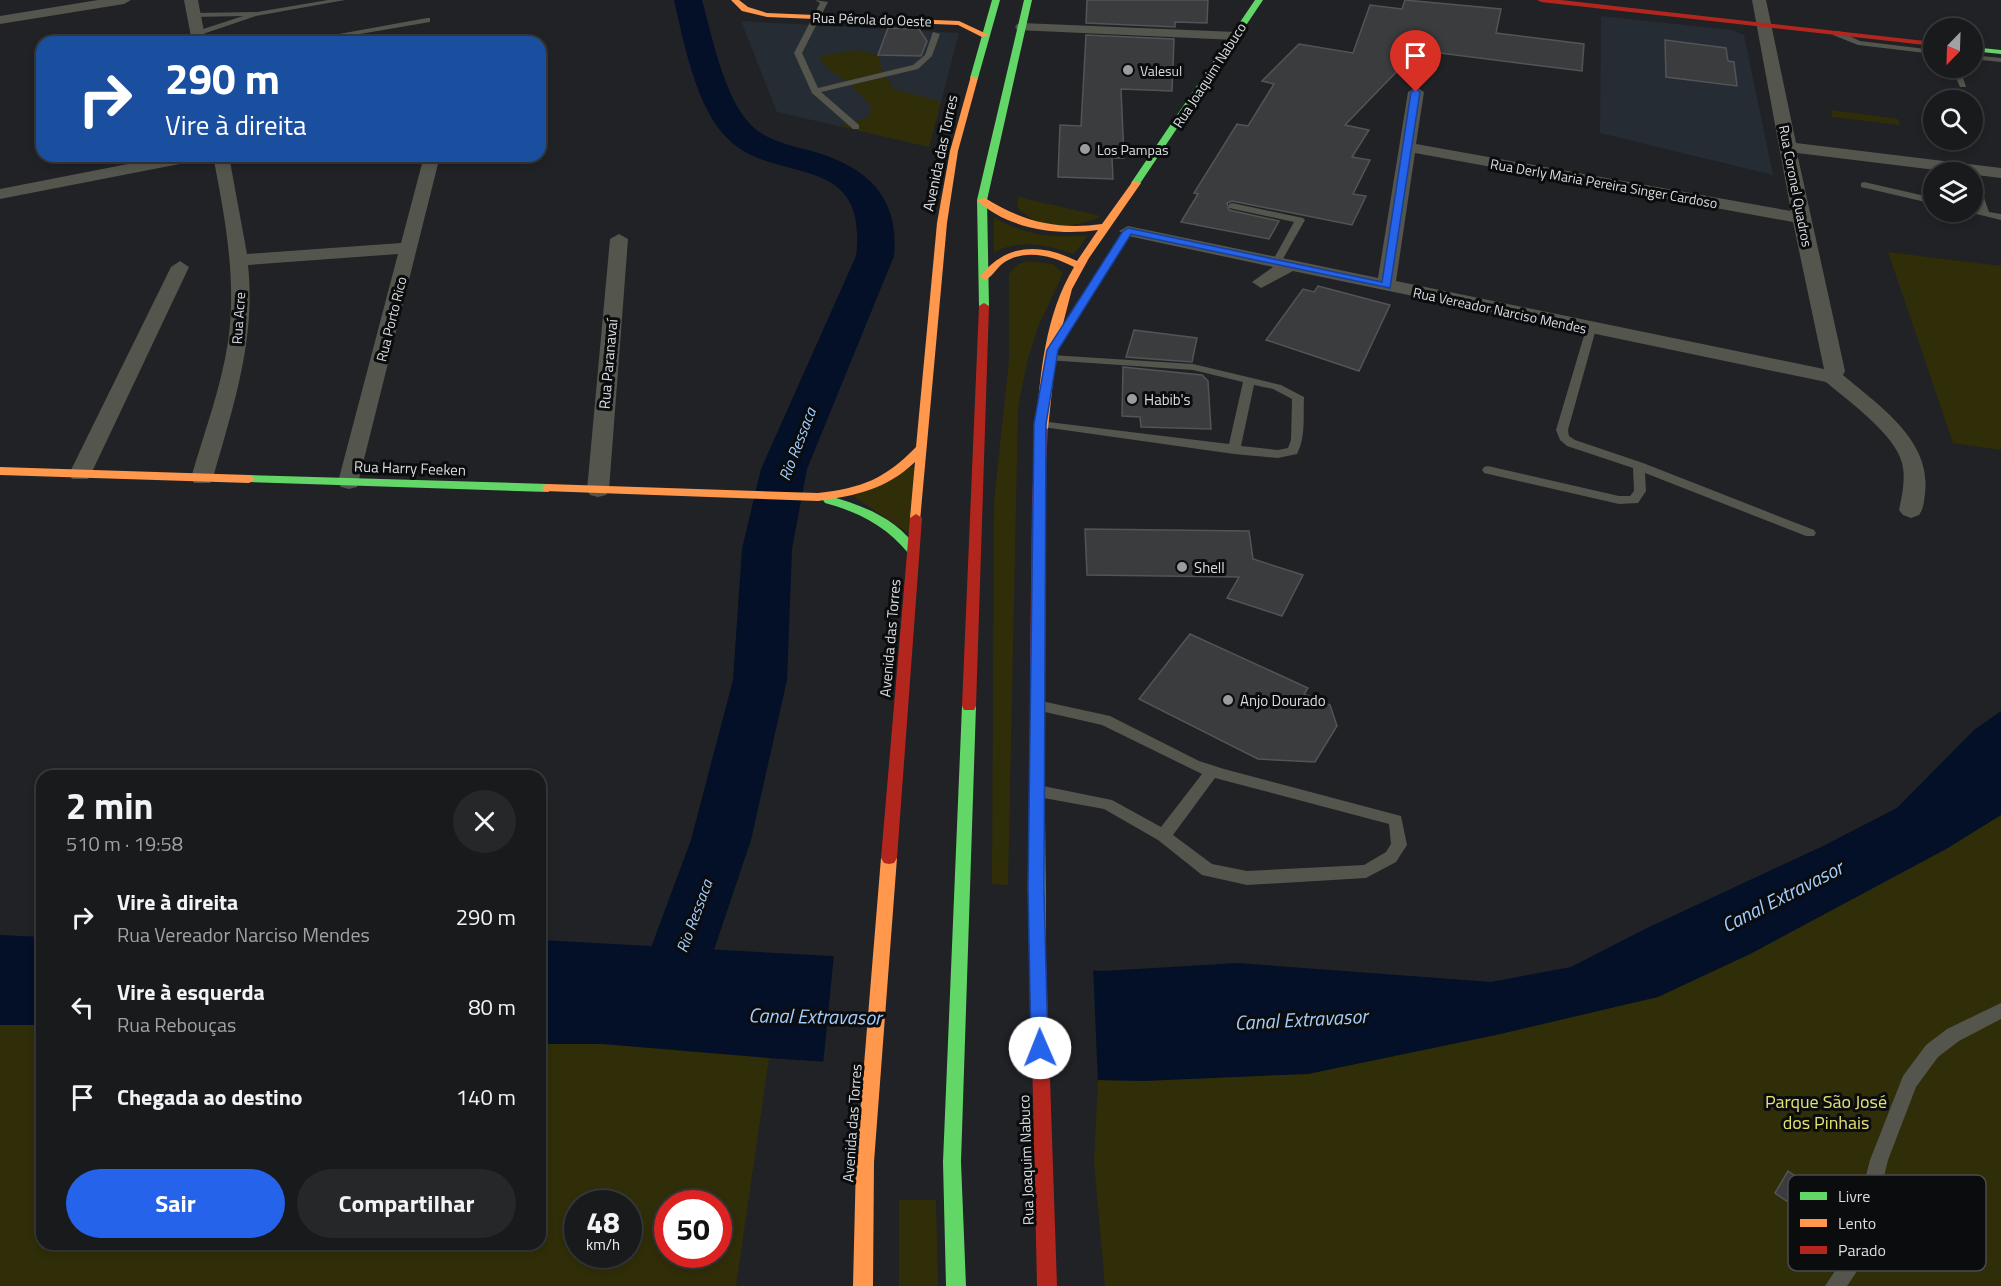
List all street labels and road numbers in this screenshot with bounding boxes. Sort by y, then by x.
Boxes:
street label: Rua Pérola do Oeste [812,6,932,32]
street label: Rua Joaquim Nabuco [1167,18,1251,132]
street label: Avenida das Torres [916,93,964,213]
street label: Rua Coronel Quadros [1774,123,1818,249]
street label: Rua Derly Maria Pereira Singer Cardoso [1489,153,1719,213]
street label: Rua Porto Rico [370,274,412,364]
street label: Rua Vereador Narciso Mendes [1411,281,1589,339]
street label: Rua Acre [226,291,250,345]
street label: Rua Paranavaí [593,316,624,410]
street label: Rua Harry Feeken [354,455,466,481]
street label: Avenida das Torres [873,578,907,698]
street label: Avenida das Torres [836,1063,868,1183]
street label: Rua Joaquim Nabuco [1012,1094,1040,1226]

